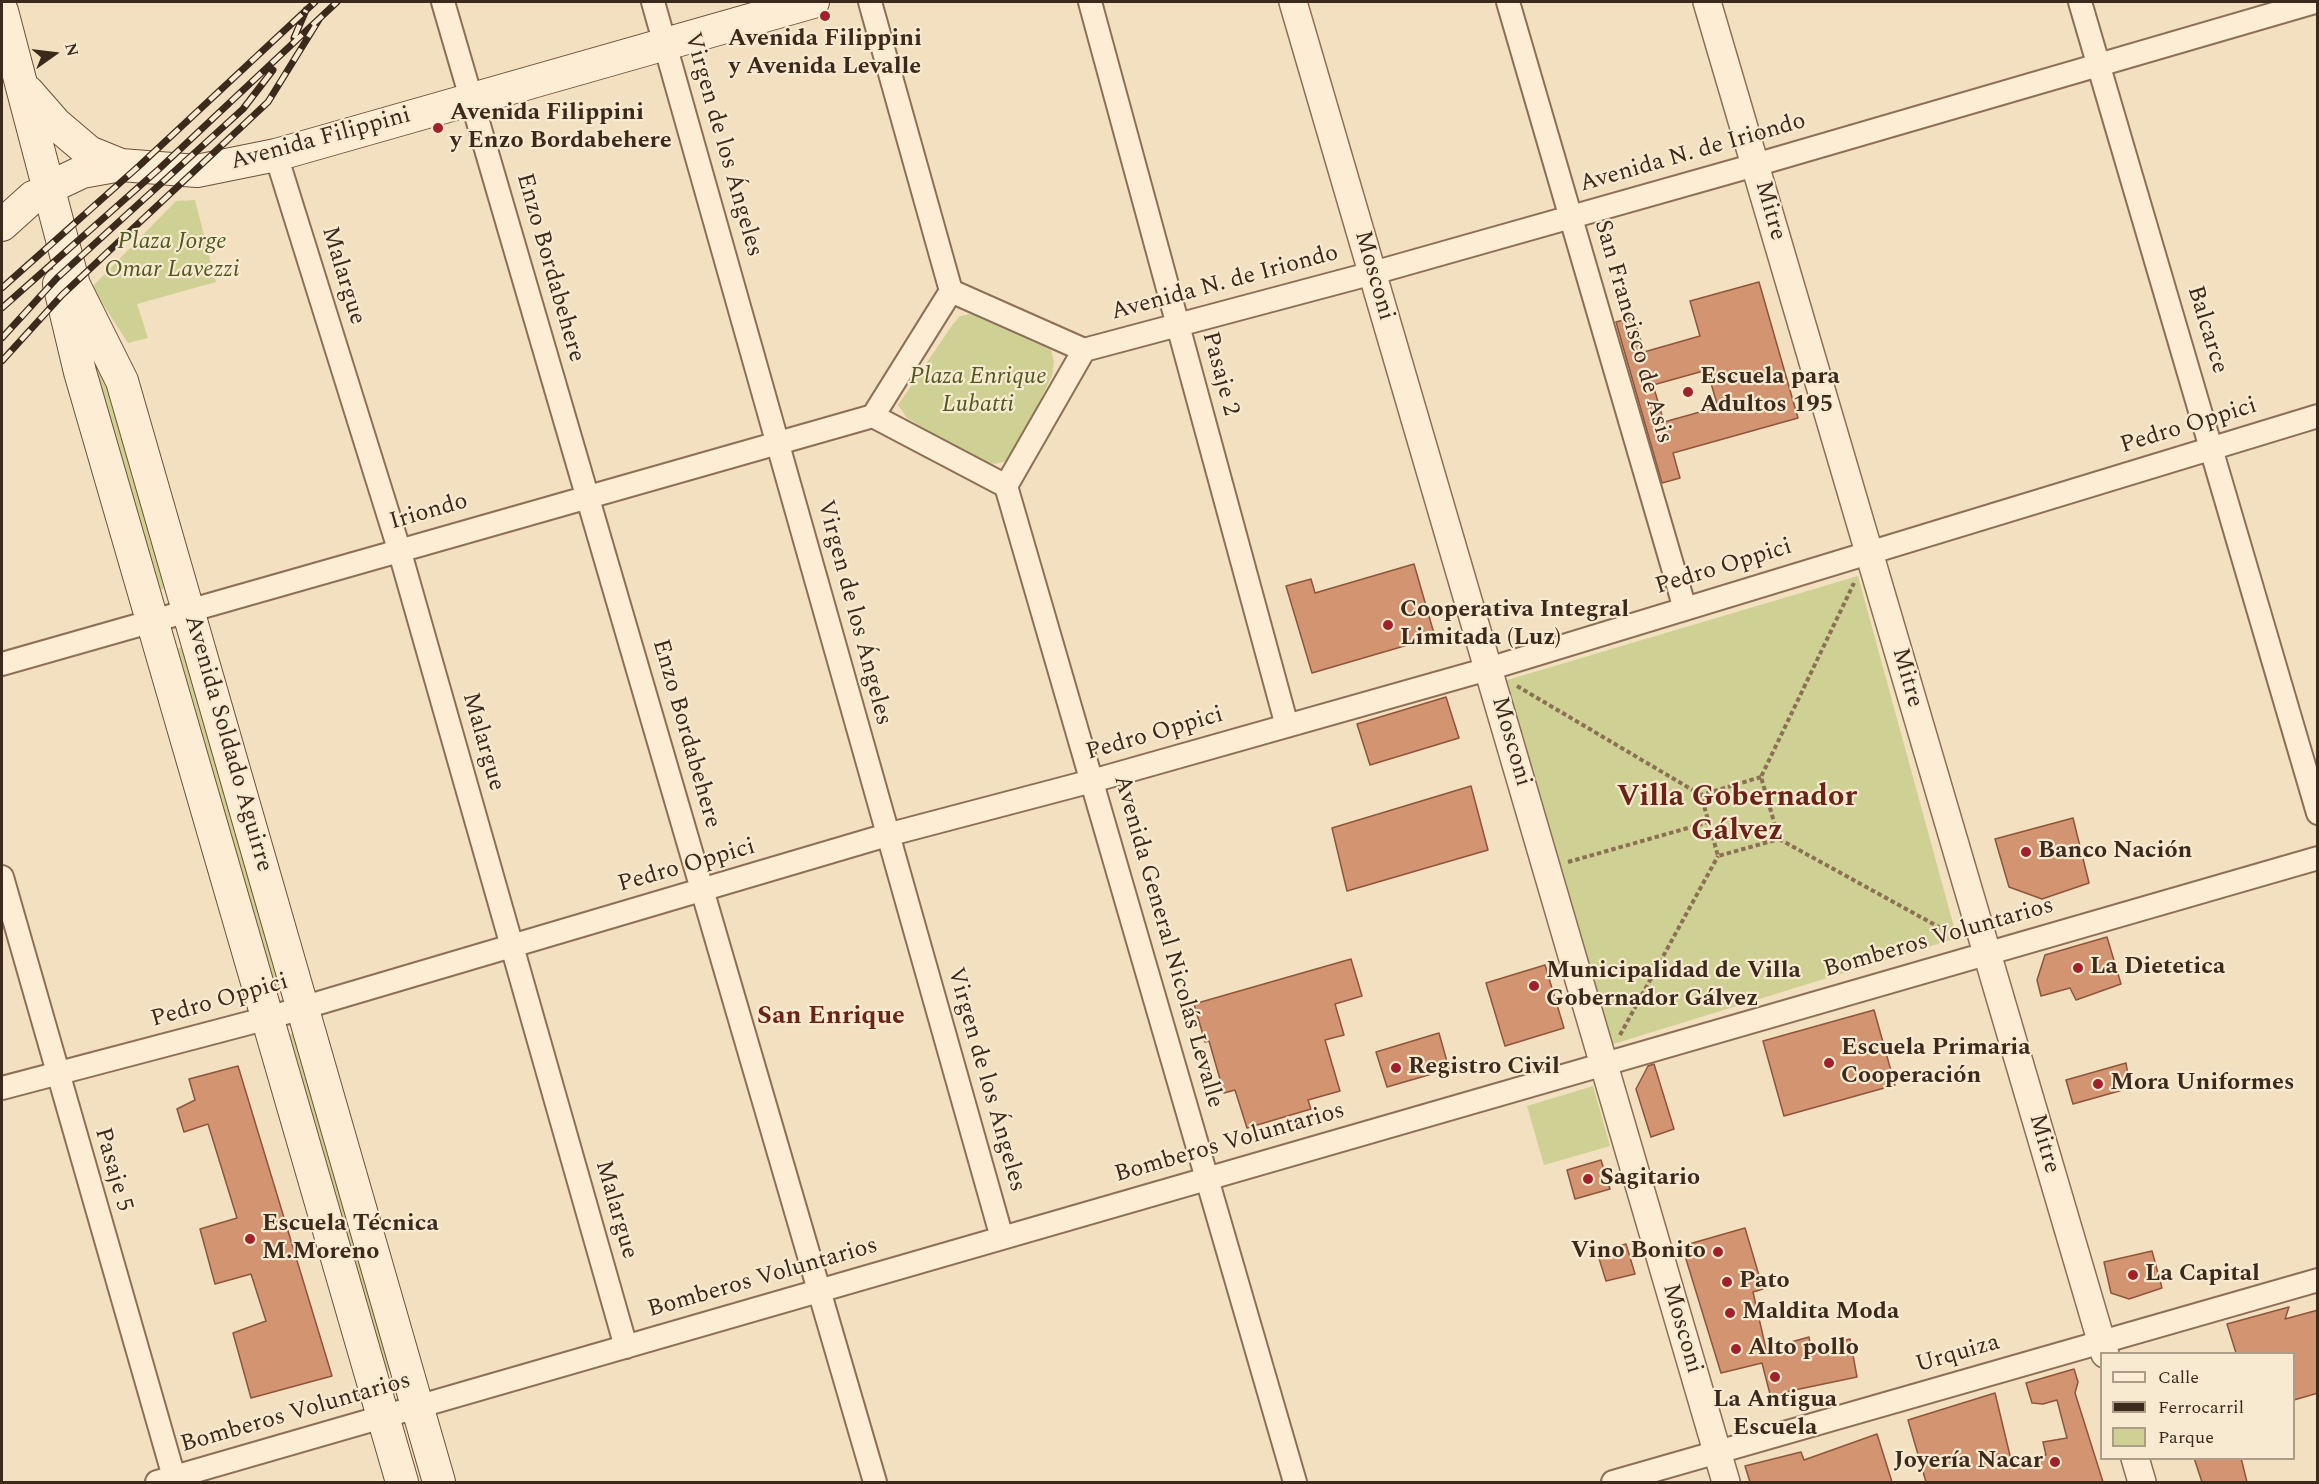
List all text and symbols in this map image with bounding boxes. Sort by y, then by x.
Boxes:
marker: Avenida Filippini y Avenida Levalle [818,9,832,23]
north arrow [24,24,84,84]
place label: Avenida Filippini y Avenida Levalle [728,26,922,82]
street label: Virgen de los Ángeles [676,30,768,260]
text: N [58,40,85,59]
place label: Avenida Filippini y Enzo Bordabehere [450,100,672,156]
street label: Avenida Filippini [228,102,414,178]
street label: Avenida N. de Iriondo [1577,108,1809,200]
marker: Avenida Filippini y Enzo Bordabehere [431,121,445,135]
street label: Enzo Bordabehere [508,170,590,366]
street label: Mitre [1747,178,1791,244]
street label: San Francisco de Asis [1586,217,1678,447]
street label: Malargue [313,223,371,329]
street label: Mosconi [1346,228,1400,324]
park label: Plaza Jorge Omar Lavezzi [104,229,240,285]
street label: Avenida N. de Iriondo [1108,240,1342,328]
street label: Balcarce [2179,283,2233,377]
street label: Pasaje 2 [1194,329,1244,419]
park label: Plaza Enrique Lubatti [909,364,1047,420]
place label: Escuela para Adultos 195 [1700,364,1840,420]
marker: Escuela para Adultos 195 [1681,385,1695,399]
street label: Pedro Oppici [2117,393,2261,461]
street label: Iriondo [387,488,471,538]
street label: Virgen de los Ángeles [809,497,897,729]
street label: Pedro Oppici [1652,534,1796,602]
place label: Cooperativa Integral Limitada (Luz) [1400,597,1629,653]
street label: Avenida Soldado Aguirre [177,612,277,876]
marker: Cooperativa Integral Limitada (Luz) [1381,618,1395,632]
street label: Enzo Bordabehere [644,636,726,832]
street label: Mitre [1884,645,1928,711]
street label: Malargue [454,689,510,795]
street label: Mosconi [1483,694,1537,790]
street label: Pedro Oppici [1083,702,1227,768]
street label: Avenida General Nicolás Levalle [1106,772,1228,1112]
district label: Villa Gobernador Gálvez [1617,781,1857,852]
street label: Pedro Oppici [615,834,759,900]
place label: Banco Nación [2038,838,2192,866]
marker: Banco Nación [2019,845,2033,859]
street label: Bomberos Voluntarios [1821,892,2057,986]
place label: La Dietetica [2090,954,2225,982]
place label: Municipalidad de Villa Gobernador Gálvez [1546,958,1801,1014]
marker: La Dietetica [2071,961,2085,975]
street label: Virgen de los Ángeles [939,965,1031,1195]
street label: Pedro Oppici [148,969,292,1035]
marker: Municipalidad de Villa Gobernador Gálvez [1527,979,1541,993]
district label: San Enrique [757,1002,905,1034]
place label: Escuela Primaria Cooperación [1841,1035,2031,1091]
place label: Registro Civil [1408,1054,1560,1082]
marker: Escuela Primaria Cooperación [1822,1056,1836,1070]
marker: Registro Civil [1389,1061,1403,1075]
place label: Mora Uniformes [2110,1070,2294,1098]
marker: Mora Uniformes [2091,1077,2105,1091]
street label: Bomberos Voluntarios [1112,1097,1348,1191]
street label: Mitre [2021,1111,2065,1177]
street label: Pasaje 5 [86,1125,138,1215]
street label: Malargue [587,1157,643,1263]
place label: Sagitario [1600,1165,1700,1193]
marker: Sagitario [1581,1172,1595,1186]
place label: Escuela Técnica M.Moreno [262,1211,439,1267]
marker: Escuela Técnica M.Moreno [243,1232,257,1246]
street label: Bomberos Voluntarios [645,1232,881,1326]
place label: Vino Bonito [1571,1238,1706,1266]
marker: Vino Bonito [1711,1245,1725,1259]
place label: La Capital [2145,1261,2260,1289]
place label: Pato [1739,1268,1790,1296]
marker: La Capital [2126,1268,2140,1282]
marker: Pato [1720,1275,1734,1289]
street label: Mosconi [1654,1281,1708,1377]
place label: Maldita Moda [1742,1299,1899,1327]
marker: Maldita Moda [1723,1306,1737,1320]
street label: Urquiza [1913,1329,2003,1381]
place label: Alto pollo [1748,1335,1859,1363]
marker: Alto pollo [1729,1342,1743,1356]
legend [2100,1352,2295,1460]
text: Calle [2158,1364,2199,1391]
street label: Bomberos Voluntarios [178,1367,414,1461]
marker: La Antigua Escuela [1768,1370,1782,1384]
place label: La Antigua Escuela [1713,1387,1837,1443]
text: Ferrocarril [2158,1394,2244,1421]
text: Parque [2158,1424,2214,1451]
place label: Joyería Nacar [1894,1448,2043,1476]
marker: Joyería Nacar [2048,1455,2062,1469]

